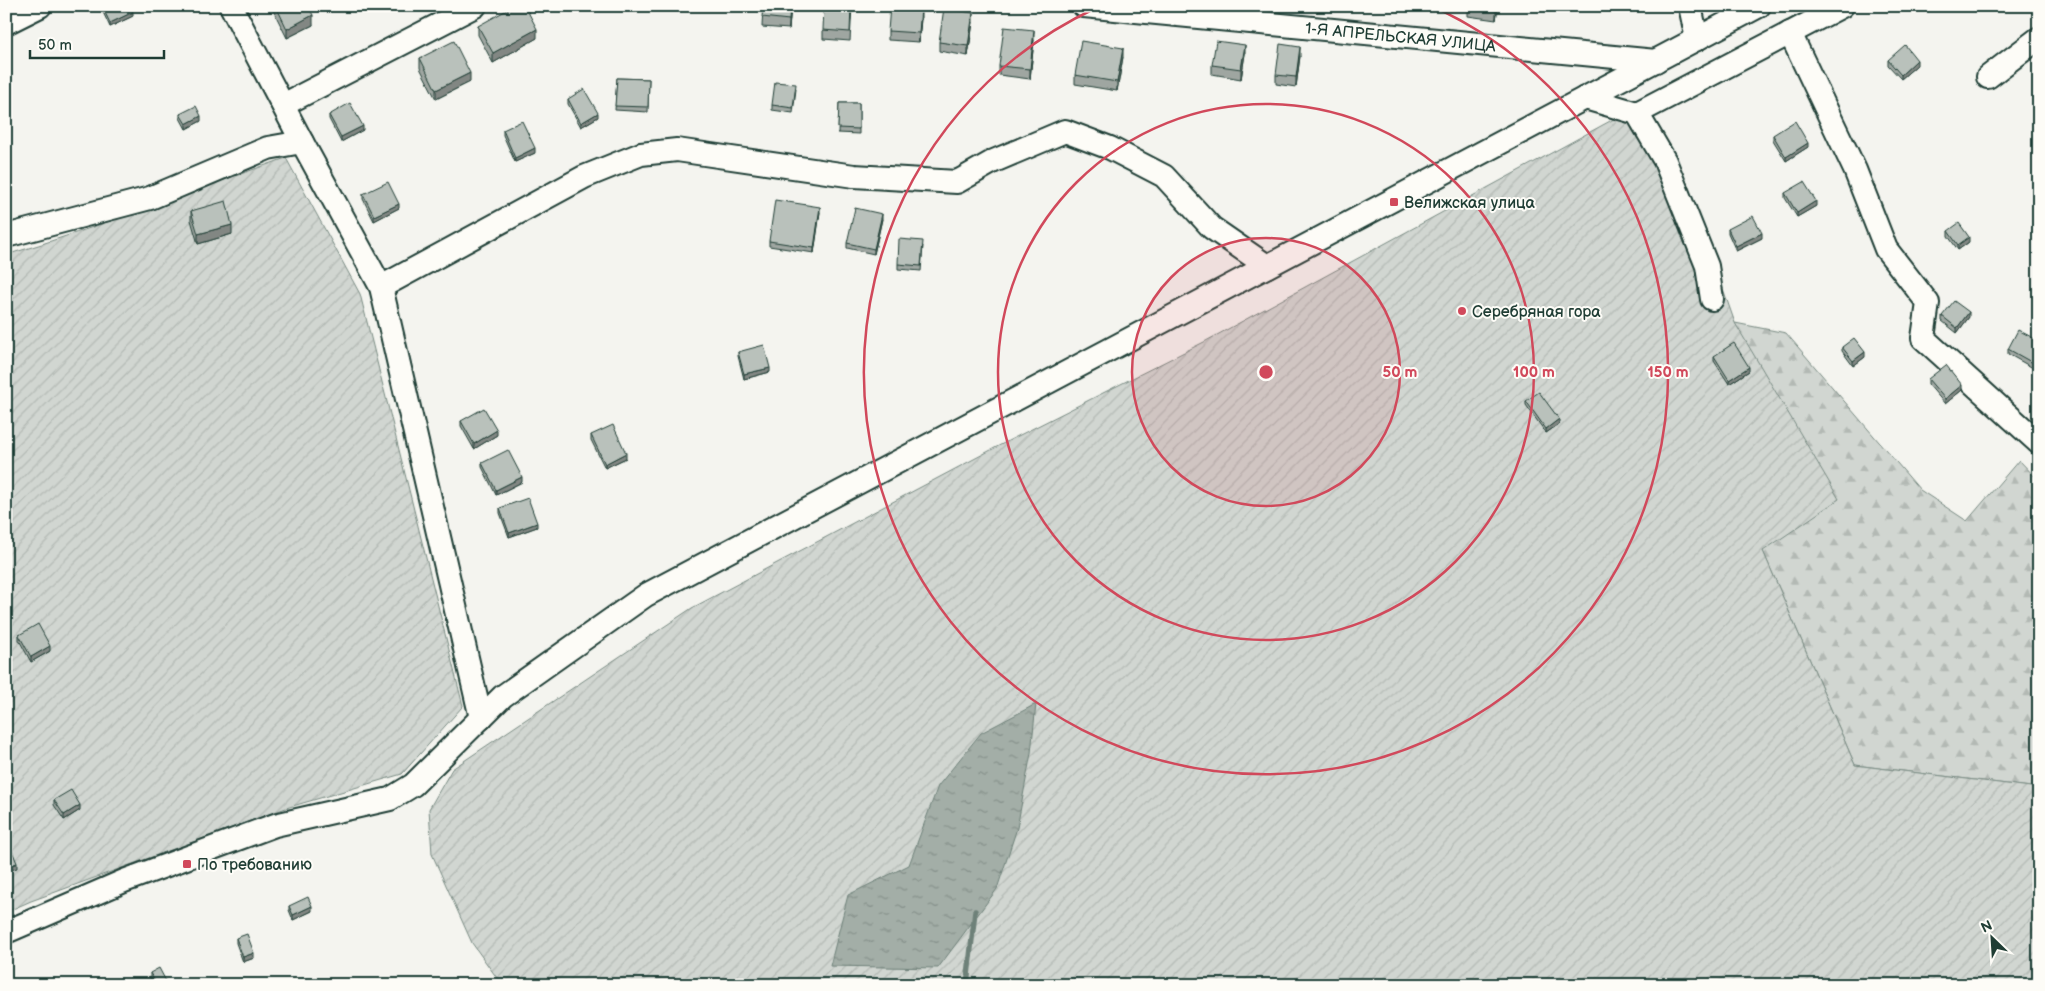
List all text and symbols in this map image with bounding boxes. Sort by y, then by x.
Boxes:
street label: 1-Я АПРЕЛЬСКАЯ УЛИЦА [1304,19,1497,57]
scale bar [30,28,164,60]
text: 50 m [38,36,72,55]
place label: Велижская улица [1404,194,1536,213]
marker: Велижская улица [1388,196,1400,208]
place label: Серебряная гора [1472,303,1601,322]
marker: Серебряная гора [1456,305,1468,317]
centre of rings [1257,363,1275,381]
text: 50 m [1383,363,1418,382]
text: 100 m [1513,363,1555,382]
text: 150 m [1647,363,1689,382]
place label: По требованию [197,856,312,875]
marker: По требованию [181,858,193,870]
north arrow [1968,914,2018,964]
text: N [1978,917,1995,937]

